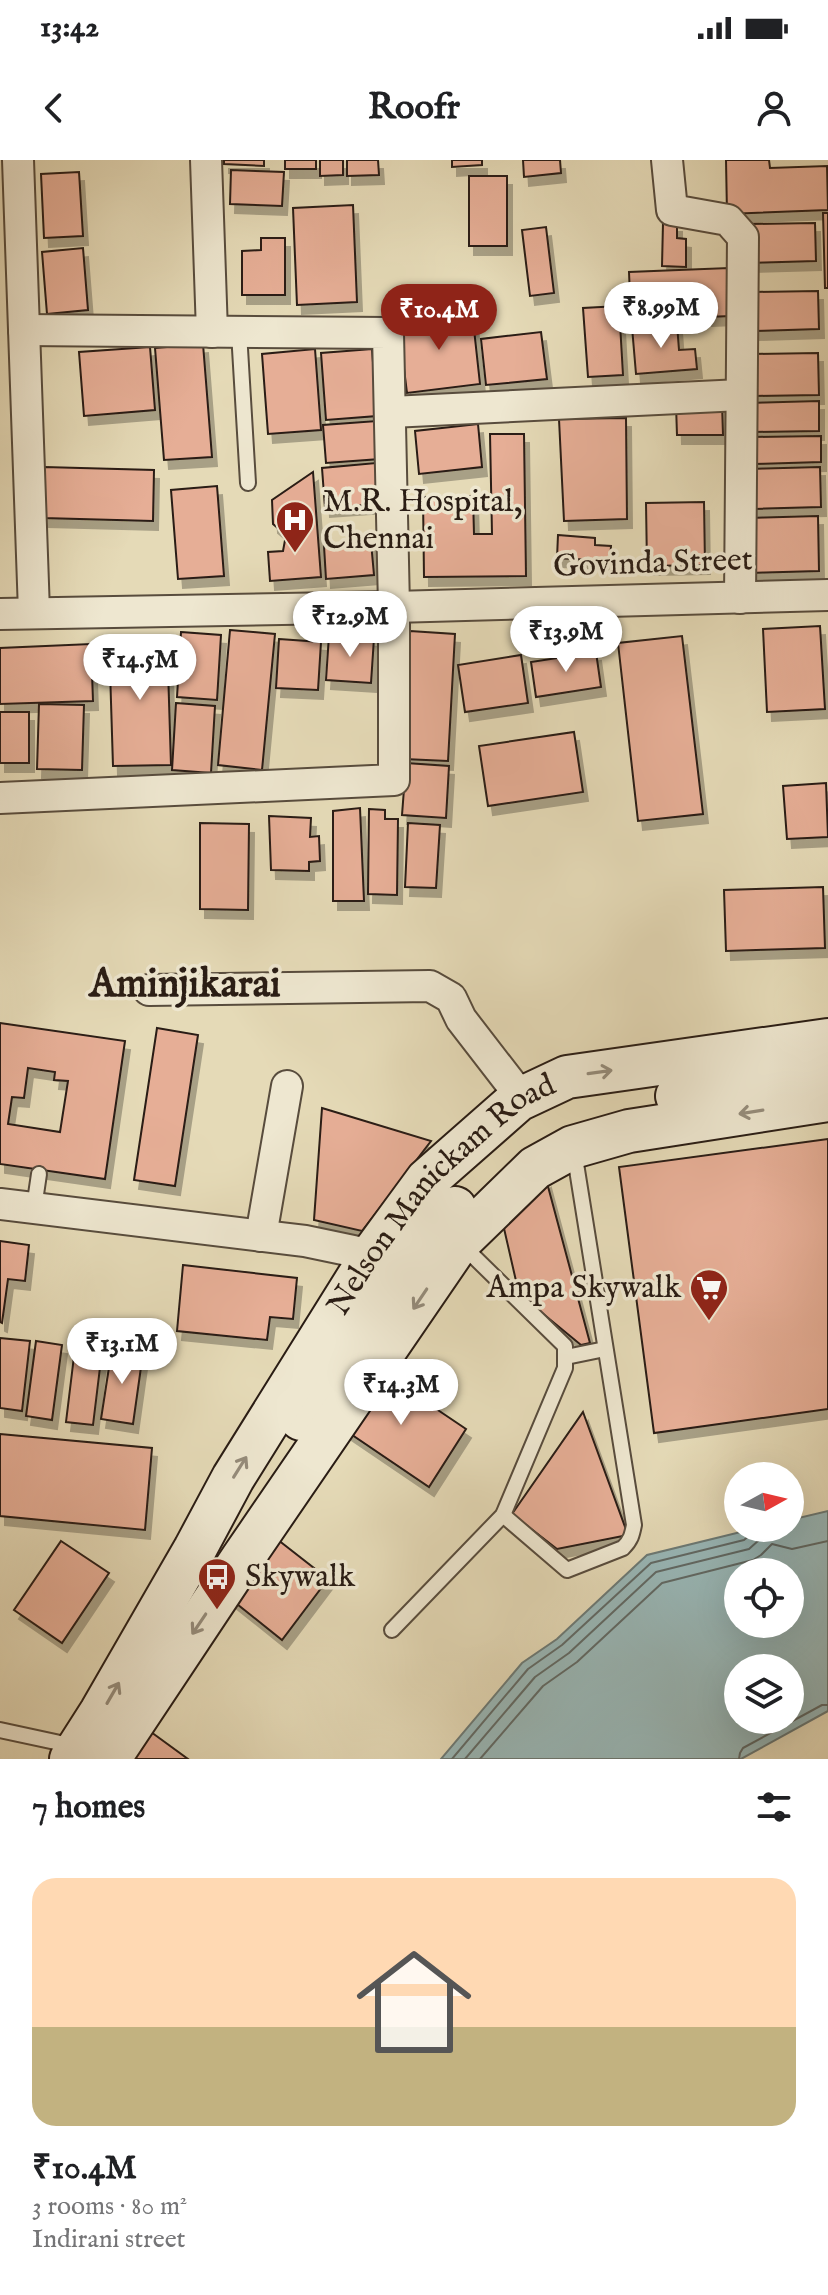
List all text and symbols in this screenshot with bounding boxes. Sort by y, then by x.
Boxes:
text: 13:42 [40,9,99,47]
text: Roofr [368,85,460,131]
icon: back [32,86,76,130]
icon: person [752,86,796,130]
pin: ₹8.99M [596,282,726,350]
pin: ₹10.4M [374,284,504,352]
text: ₹8.99M [622,291,700,324]
text: ₹10.4M [399,293,479,326]
place label: M.R. Hospital, Chennai [323,482,522,560]
hospital icon: M.R. Hospital, Chennai [274,499,316,554]
street label: Govinda Street [553,540,753,588]
pin: ₹12.9M [285,591,415,659]
text: ₹12.9M [311,600,389,633]
pin: ₹13.9M [501,606,631,674]
text: ₹13.9M [528,615,604,648]
pin: ₹14.5M [75,634,205,702]
text: ₹14.5M [101,643,179,676]
district label: Aminjikarai [87,960,281,1011]
street label: Nelson Manickam Road [319,1064,563,1323]
one-way arrow [587,1064,613,1079]
one-way arrow [739,1105,764,1120]
supermarket icon: Ampa Skywalk [688,1267,730,1322]
place label: Ampa Skywalk [485,1268,682,1309]
one-way arrow [412,1287,428,1309]
pin: ₹13.1M [57,1318,187,1386]
text: ₹13.1M [85,1327,159,1360]
pin: ₹14.3M [336,1359,466,1427]
text: ₹14.3M [362,1368,440,1401]
one-way arrow [233,1456,249,1479]
north arrow [724,1462,804,1542]
map controls [724,1462,804,1734]
bus stop icon: Skywalk [196,1556,238,1611]
place label: Skywalk [245,1557,356,1598]
button: locate [724,1558,804,1638]
one-way arrow [191,1612,207,1635]
button: layers [724,1654,804,1734]
one-way arrow [105,1682,121,1705]
icon: filters [752,1785,796,1829]
text: 7 homes [32,1786,145,1829]
icon: home [342,1930,486,2074]
text: ₹10.4M [32,2147,137,2190]
text: 3 rooms · 80 m² [32,2190,187,2223]
text: Indirani street [32,2223,186,2256]

